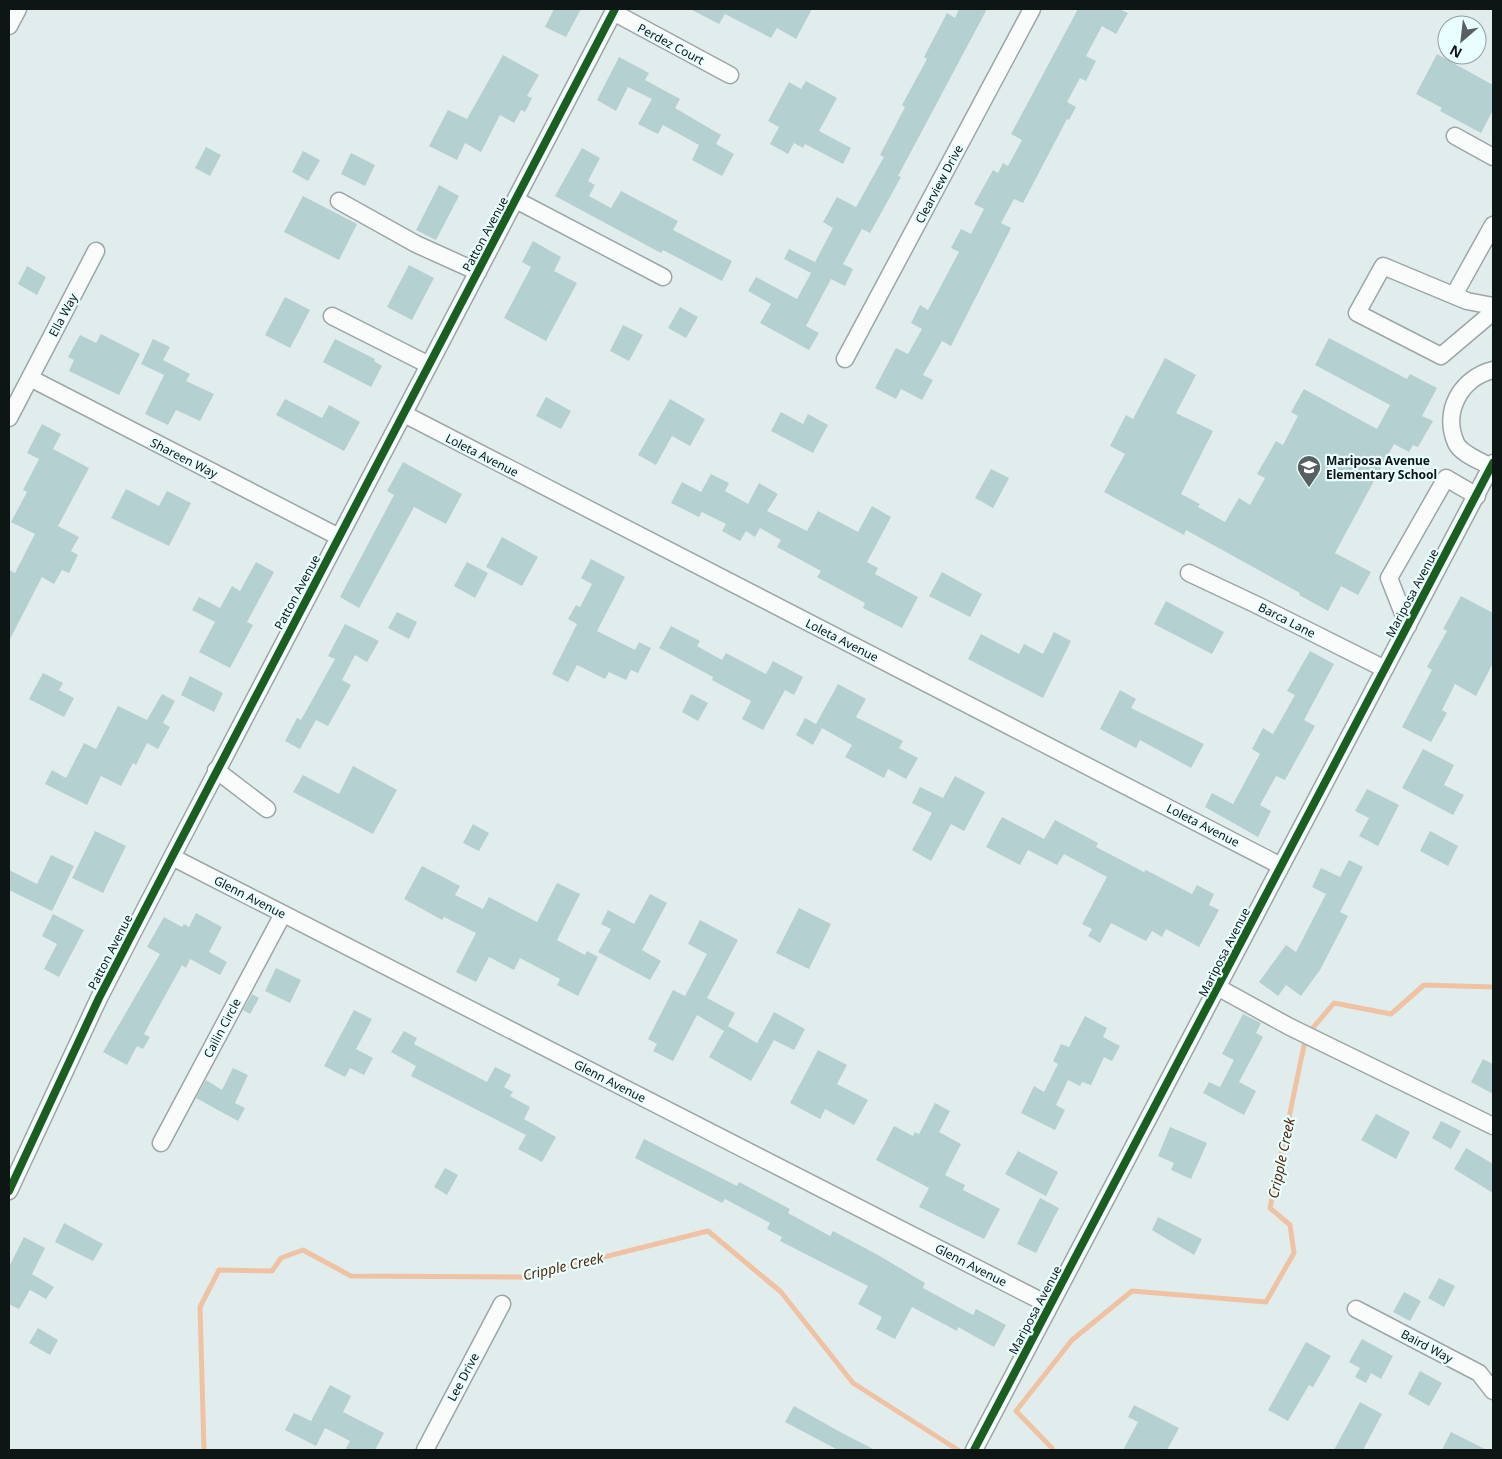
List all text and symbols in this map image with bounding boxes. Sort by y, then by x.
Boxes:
north arrow [1437,15,1487,65]
street label: Perdez Court [635,19,708,69]
text: N [1446,41,1465,63]
street label: Clearview Drive [911,141,967,226]
street label: Patton Avenue [458,193,512,274]
street label: Ella Way [45,290,82,340]
street label: Loleta Avenue [443,429,522,481]
street label: Shareen Way [147,434,221,483]
place label: Mariposa Avenue Elementary School [1326,452,1437,483]
school or university icon: Mariposa Avenue Elementary School [1296,454,1322,488]
street label: Mariposa Avenue [1381,546,1443,640]
street label: Patton Avenue [270,551,324,632]
street label: Barca Lane [1255,598,1319,642]
street label: Loleta Avenue [803,614,882,666]
street label: Loleta Avenue [1164,799,1243,851]
street label: Glenn Avenue [211,872,289,923]
street label: Mariposa Avenue [1194,904,1254,1000]
street label: Patton Avenue [84,911,136,993]
street label: Cailin Circle [199,995,245,1061]
street label: Glenn Avenue [571,1056,649,1107]
water label: Cripple Creek [1263,1115,1299,1200]
street label: Glenn Avenue [932,1240,1010,1291]
water label: Cripple Creek [521,1247,606,1285]
street label: Mariposa Avenue [1004,1263,1066,1357]
street label: Baird Way [1398,1325,1457,1367]
street label: Lee Drive [443,1350,483,1404]

